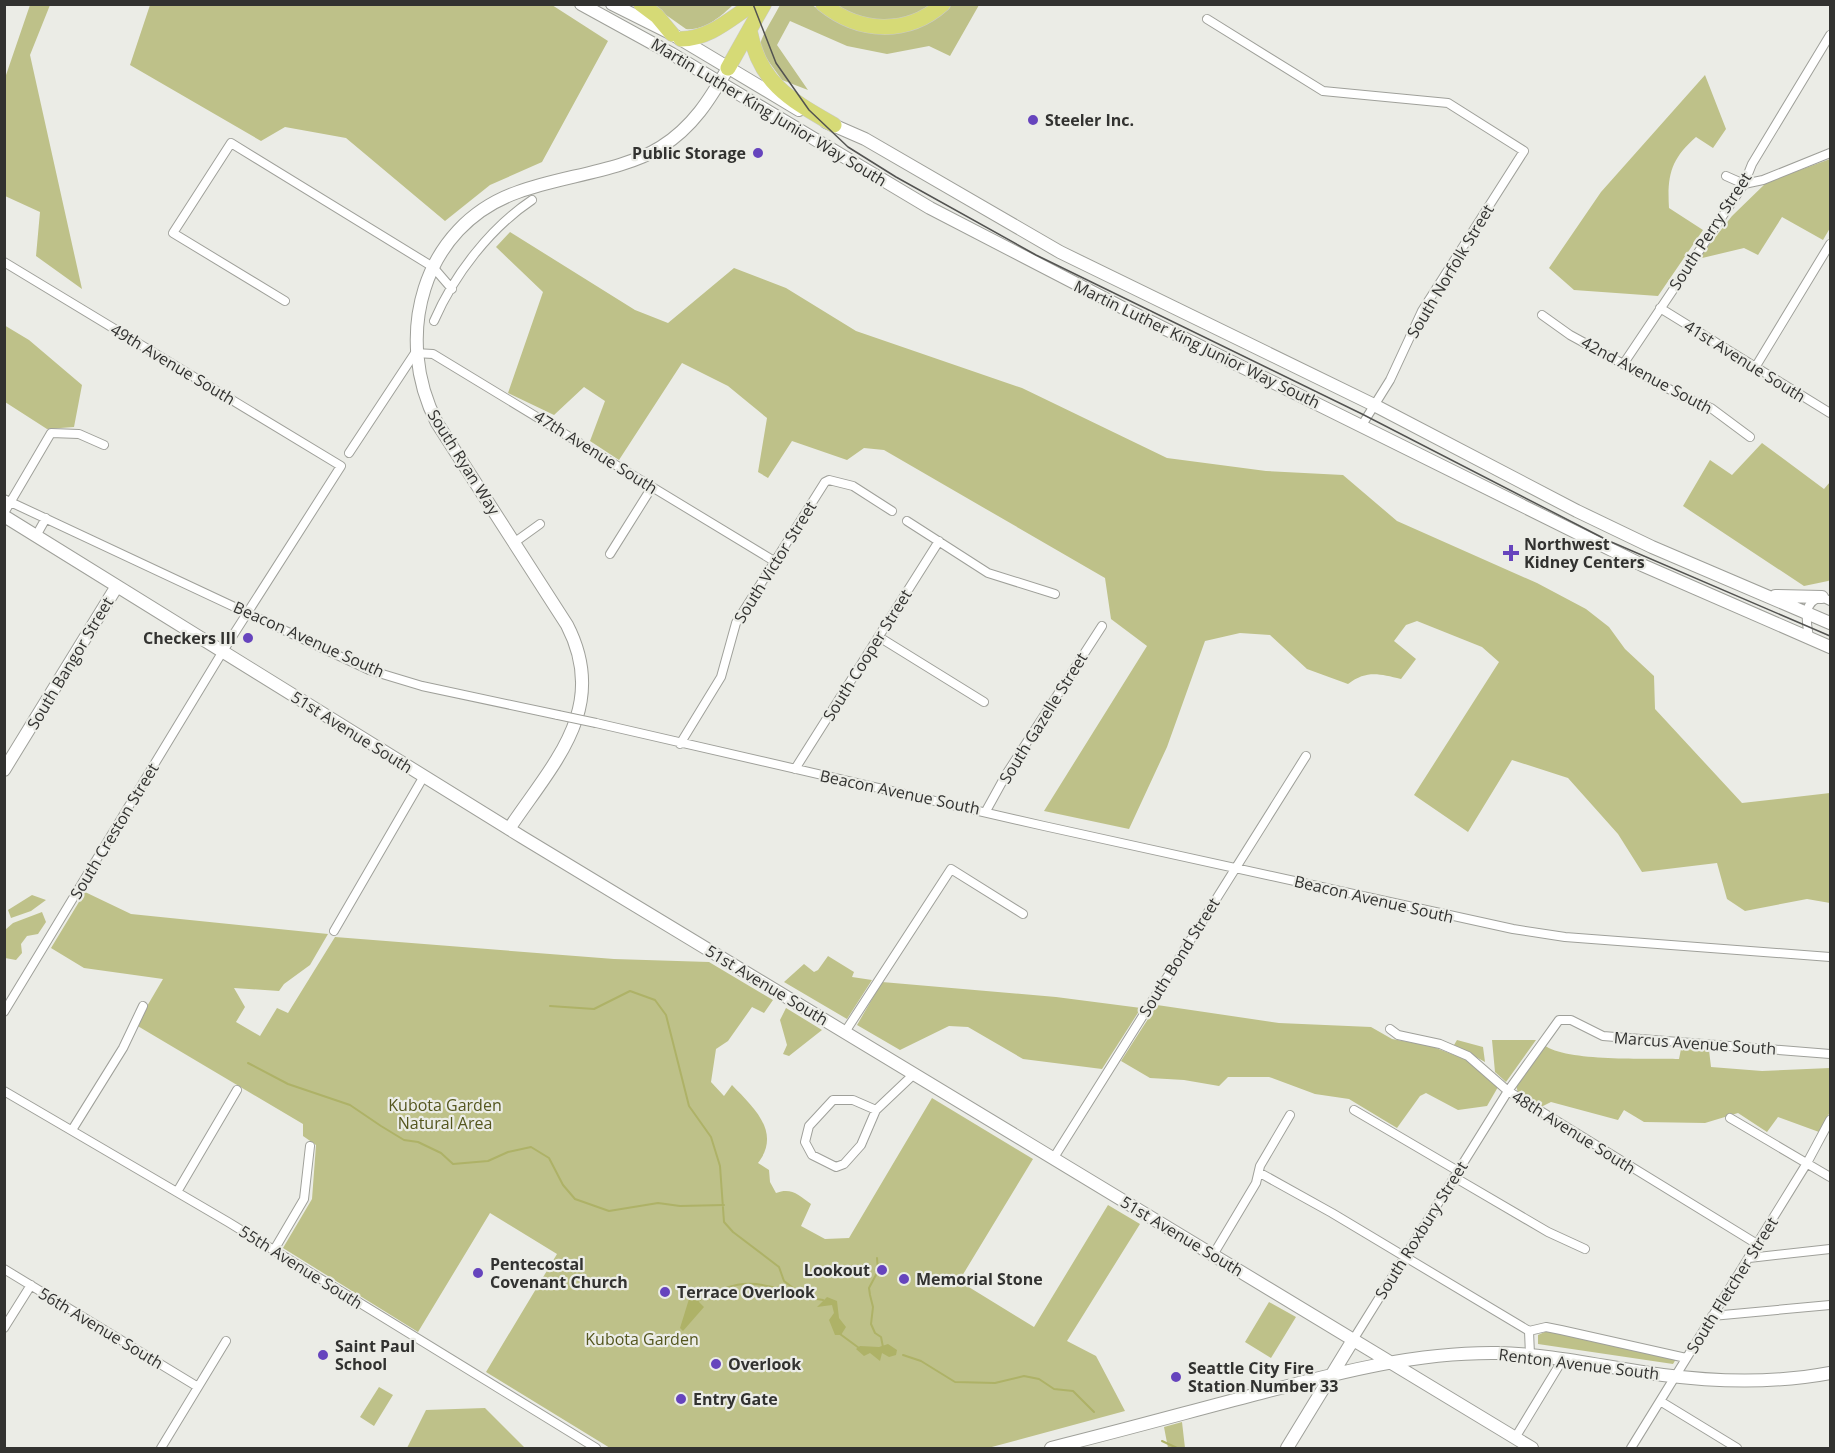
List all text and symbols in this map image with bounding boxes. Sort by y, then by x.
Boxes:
street label: Martin Luther King Junior Way South [647,33,891,191]
place label: Steeler Inc. [1045,109,1134,131]
marker: Steeler Inc. [1026,113,1040,127]
place label: Public Storage [632,142,746,164]
marker: Public Storage [751,146,765,160]
street label: South Perry Street [1664,168,1757,294]
street label: South Norfolk Street [1401,200,1499,342]
street label: Martin Luther King Junior Way South [1070,275,1324,413]
street label: 41st Avenue South [1680,315,1810,407]
street label: 49th Avenue South [107,318,239,410]
street label: 42nd Avenue South [1578,331,1716,419]
street label: South Ryan Way [423,405,506,520]
street label: 47th Avenue South [530,405,662,499]
street label: South Victor Street [729,497,822,627]
place label: Northwest Kidney Centers [1524,533,1645,573]
marker: Northwest Kidney Centers [1502,544,1520,562]
street label: South Cooper Street [818,585,917,725]
street label: South Bangor Street [22,593,118,733]
street label: Beacon Avenue South [230,596,388,682]
place label: Checkers III [143,627,236,649]
marker: Checkers III [241,631,255,645]
street label: South Gazelle Street [994,648,1092,788]
street label: 51st Avenue South [287,686,417,778]
street label: South Creston Street [65,759,164,903]
street label: Beacon Avenue South [818,764,982,820]
street label: Beacon Avenue South [1292,870,1456,928]
street label: South Bond Street [1134,893,1225,1021]
street label: 51st Avenue South [702,940,832,1030]
street label: Marcus Avenue South [1613,1026,1777,1060]
street label: 48th Avenue South [1508,1085,1640,1179]
park label: Kubota Garden Natural Area [388,1094,502,1134]
street label: South Roxbury Street [1370,1157,1473,1303]
street label: 51st Avenue South [1117,1191,1247,1281]
street label: South Fletcher Street [1681,1212,1783,1357]
street label: 55th Avenue South [235,1220,367,1314]
place label: Pentecostal Covenant Church [490,1253,628,1293]
place label: Lookout [804,1259,870,1281]
marker: Lookout [875,1263,889,1277]
marker: Pentecostal Covenant Church [471,1266,485,1280]
place label: Memorial Stone [916,1268,1043,1290]
marker: Memorial Stone [897,1272,911,1286]
place label: Terrace Overlook [677,1281,815,1303]
street label: 56th Avenue South [35,1282,167,1374]
marker: Terrace Overlook [658,1285,672,1299]
park label: Kubota Garden [585,1328,699,1350]
place label: Saint Paul School [335,1335,415,1375]
street label: Renton Avenue South [1497,1343,1661,1385]
marker: Saint Paul School [316,1348,330,1362]
place label: Overlook [728,1353,801,1375]
marker: Overlook [709,1357,723,1371]
place label: Seattle City Fire Station Number 33 [1188,1357,1338,1397]
marker: Seattle City Fire Station Number 33 [1169,1370,1183,1384]
place label: Entry Gate [693,1388,778,1410]
marker: Entry Gate [674,1392,688,1406]

